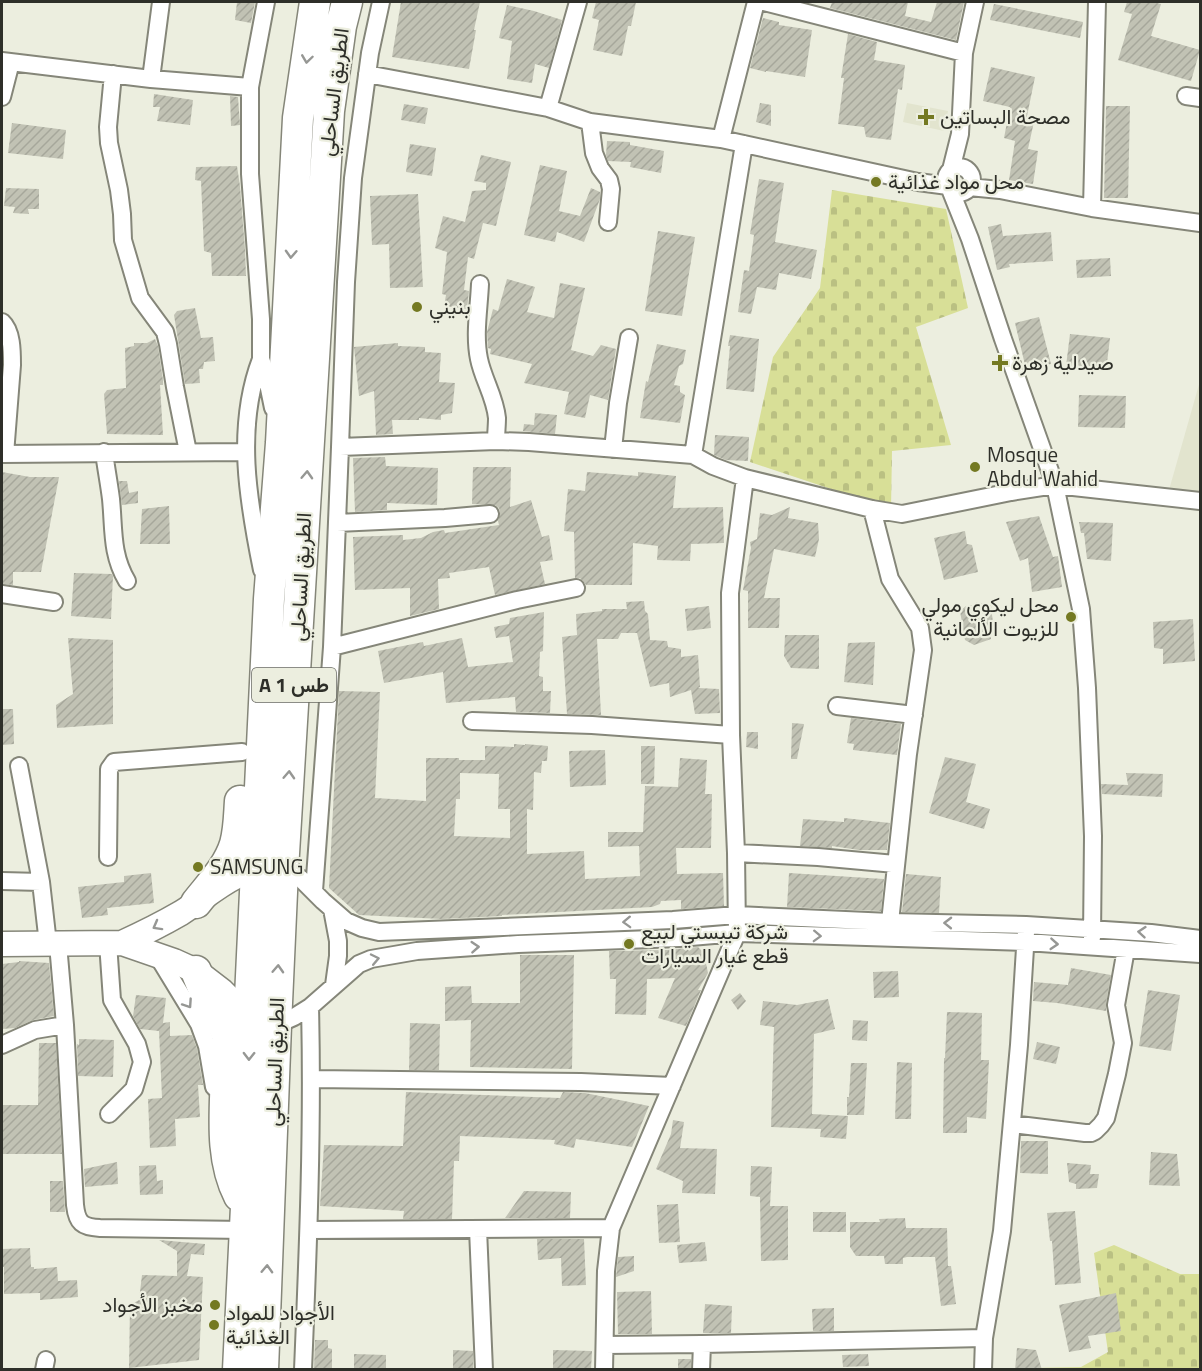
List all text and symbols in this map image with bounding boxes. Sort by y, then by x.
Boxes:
street label: الطريق الساحلي [309,26,359,158]
one-way arrow [301,55,313,64]
place label: مصحة البساتين [940,100,1070,132]
marker: مصحة البساتين [917,108,935,126]
place label: محل مواد غذائية [888,165,1024,197]
marker: محل مواد غذائية [869,175,883,189]
one-way arrow [285,249,298,258]
place label: بنيني [429,290,471,324]
marker: بنيني [410,300,424,314]
place label: صيدلية زهرة [1012,346,1114,378]
marker: صيدلية زهرة [993,356,1007,370]
place label: Mosque Abdul Wahid [987,438,1098,494]
marker: Mosque Abdul Wahid [968,460,982,474]
one-way arrow [300,471,313,480]
street label: الطريق الساحلي [281,512,321,642]
place label: محل ليكوي مولي للزيوت الألمانية [921,588,1059,644]
marker: محل ليكوي مولي للزيوت الألمانية [1064,610,1078,624]
road number: A 1 طس [252,668,336,702]
one-way arrow [282,770,295,779]
place label: SAMSUNG [210,850,303,882]
marker: SAMSUNG [191,860,205,874]
place label: شركة تيبستي لبيع قطع غيار السيارات [641,915,789,971]
one-way arrow [623,916,632,928]
one-way arrow [943,917,952,929]
one-way arrow [153,919,163,930]
one-way arrow [1138,926,1147,939]
one-way arrow [812,929,821,942]
marker: شركة تيبستي لبيع قطع غيار السيارات [622,937,636,951]
one-way arrow [1049,937,1058,950]
one-way arrow [471,941,480,954]
one-way arrow [370,953,380,966]
one-way arrow [272,965,285,974]
street label: الطريق الساحلي [256,997,294,1127]
one-way arrow [181,998,192,1009]
one-way arrow [242,1052,255,1061]
one-way arrow [260,1265,273,1274]
place label: مخبز الأجواد [102,1288,203,1320]
place label: الأجواد للمواد الغذائية [226,1296,335,1352]
marker: مخبز الأجواد [208,1298,222,1312]
marker: الأجواد للمواد الغذائية [207,1318,221,1332]

